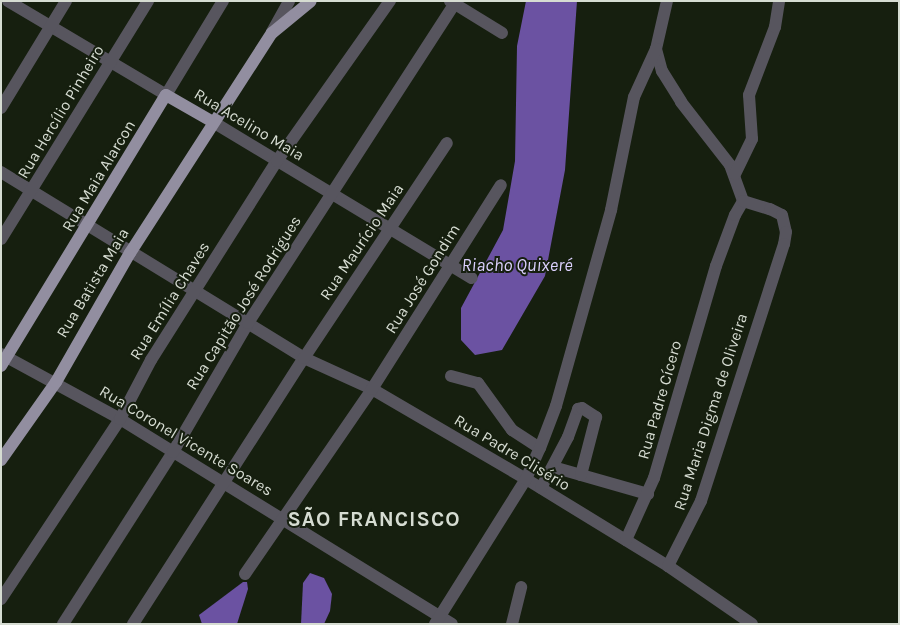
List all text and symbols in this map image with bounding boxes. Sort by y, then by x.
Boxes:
street label: Rua Hercílio Pinheiro [14,42,108,182]
street label: Rua Acelino Maia [190,85,308,165]
street label: Rua Maia Alarcon [58,117,140,235]
street label: Rua Maurício Maia [316,180,408,304]
street label: Rua Capitão José Rodrigues [182,212,306,394]
street label: Rua José Gondim [382,221,464,337]
street label: Rua Batista Maia [53,225,133,341]
street label: Rua Emília Chaves [126,238,214,364]
water label: Riacho Quixeré [461,254,573,276]
street label: Rua Maria Digma de Oliveira [670,311,752,513]
street label: Rua Padre Cícero [634,338,686,462]
street label: Rua Coronel Vicente Soares [96,382,276,500]
street label: Rua Padre Clisério [450,411,574,495]
district label: SÃO FRANCISCO [286,506,462,532]

